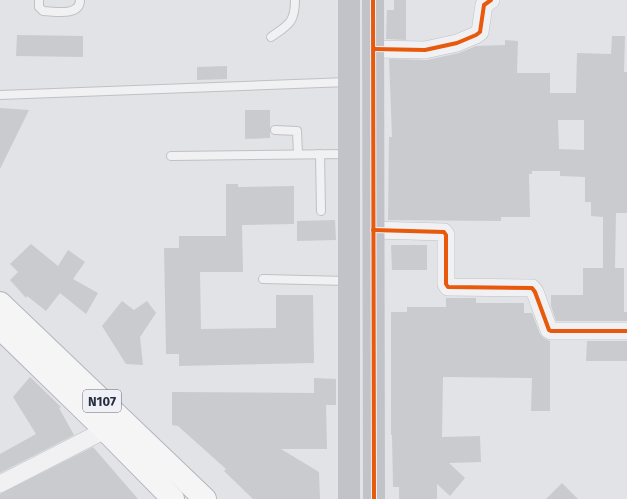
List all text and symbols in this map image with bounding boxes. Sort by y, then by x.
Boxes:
road number: N107 [83,390,121,412]

